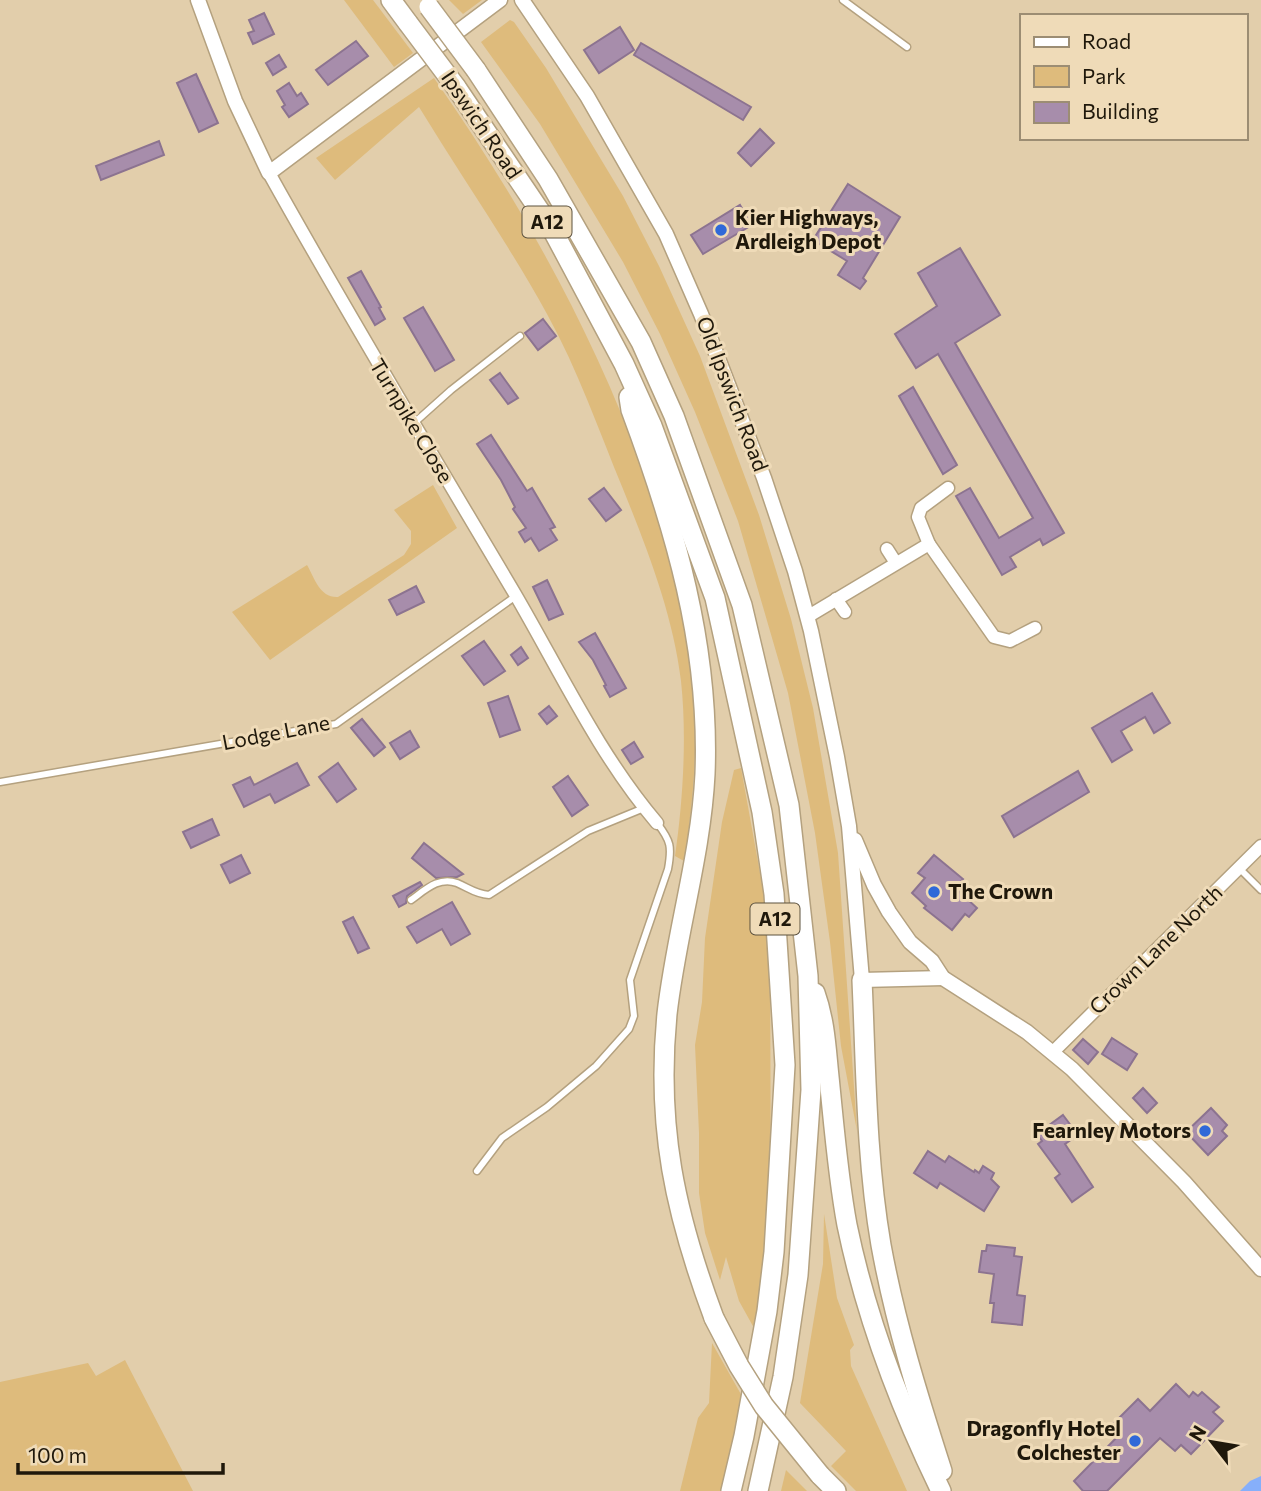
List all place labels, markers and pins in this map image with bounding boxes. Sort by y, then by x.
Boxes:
place label: Kier Highways, Ardleigh Depot [735,204,881,253]
marker: Kier Highways, Ardleigh Depot [713,222,729,238]
place label: The Crown [948,878,1053,903]
marker: The Crown [926,884,942,900]
place label: Fearnley Motors [1032,1117,1191,1142]
marker: Fearnley Motors [1197,1123,1213,1139]
place label: Dragonfly Hotel Colchester [966,1415,1121,1464]
marker: Dragonfly Hotel Colchester [1127,1433,1143,1449]

